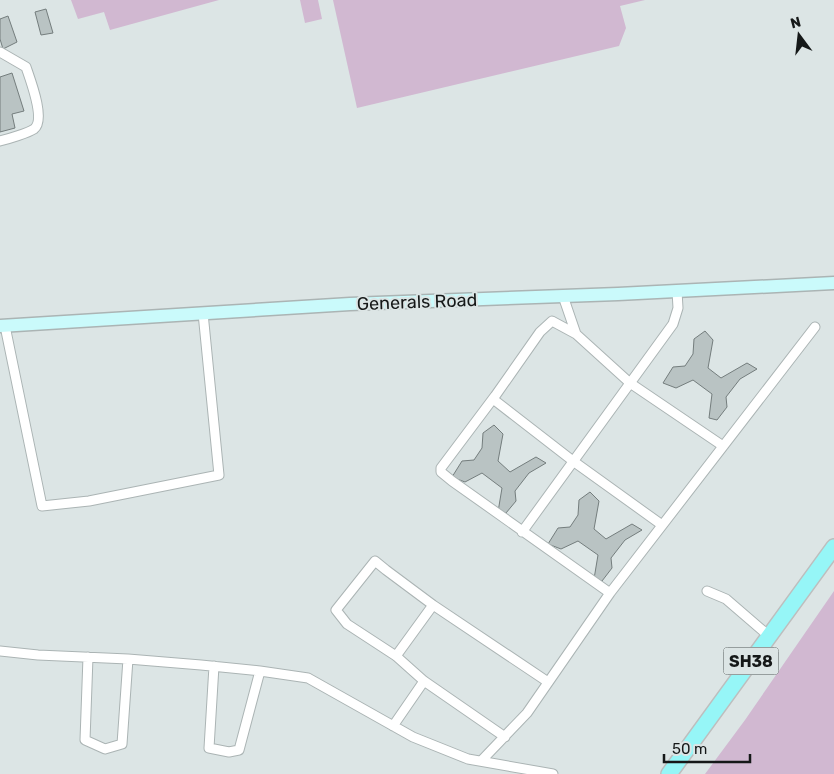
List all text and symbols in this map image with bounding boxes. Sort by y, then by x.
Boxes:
north arrow [774,10,824,60]
text: N [789,13,803,32]
street label: Generals Road [356,289,478,315]
road number: SH38 [724,648,778,674]
scale bar [664,732,750,764]
text: 50 m [672,740,707,758]

